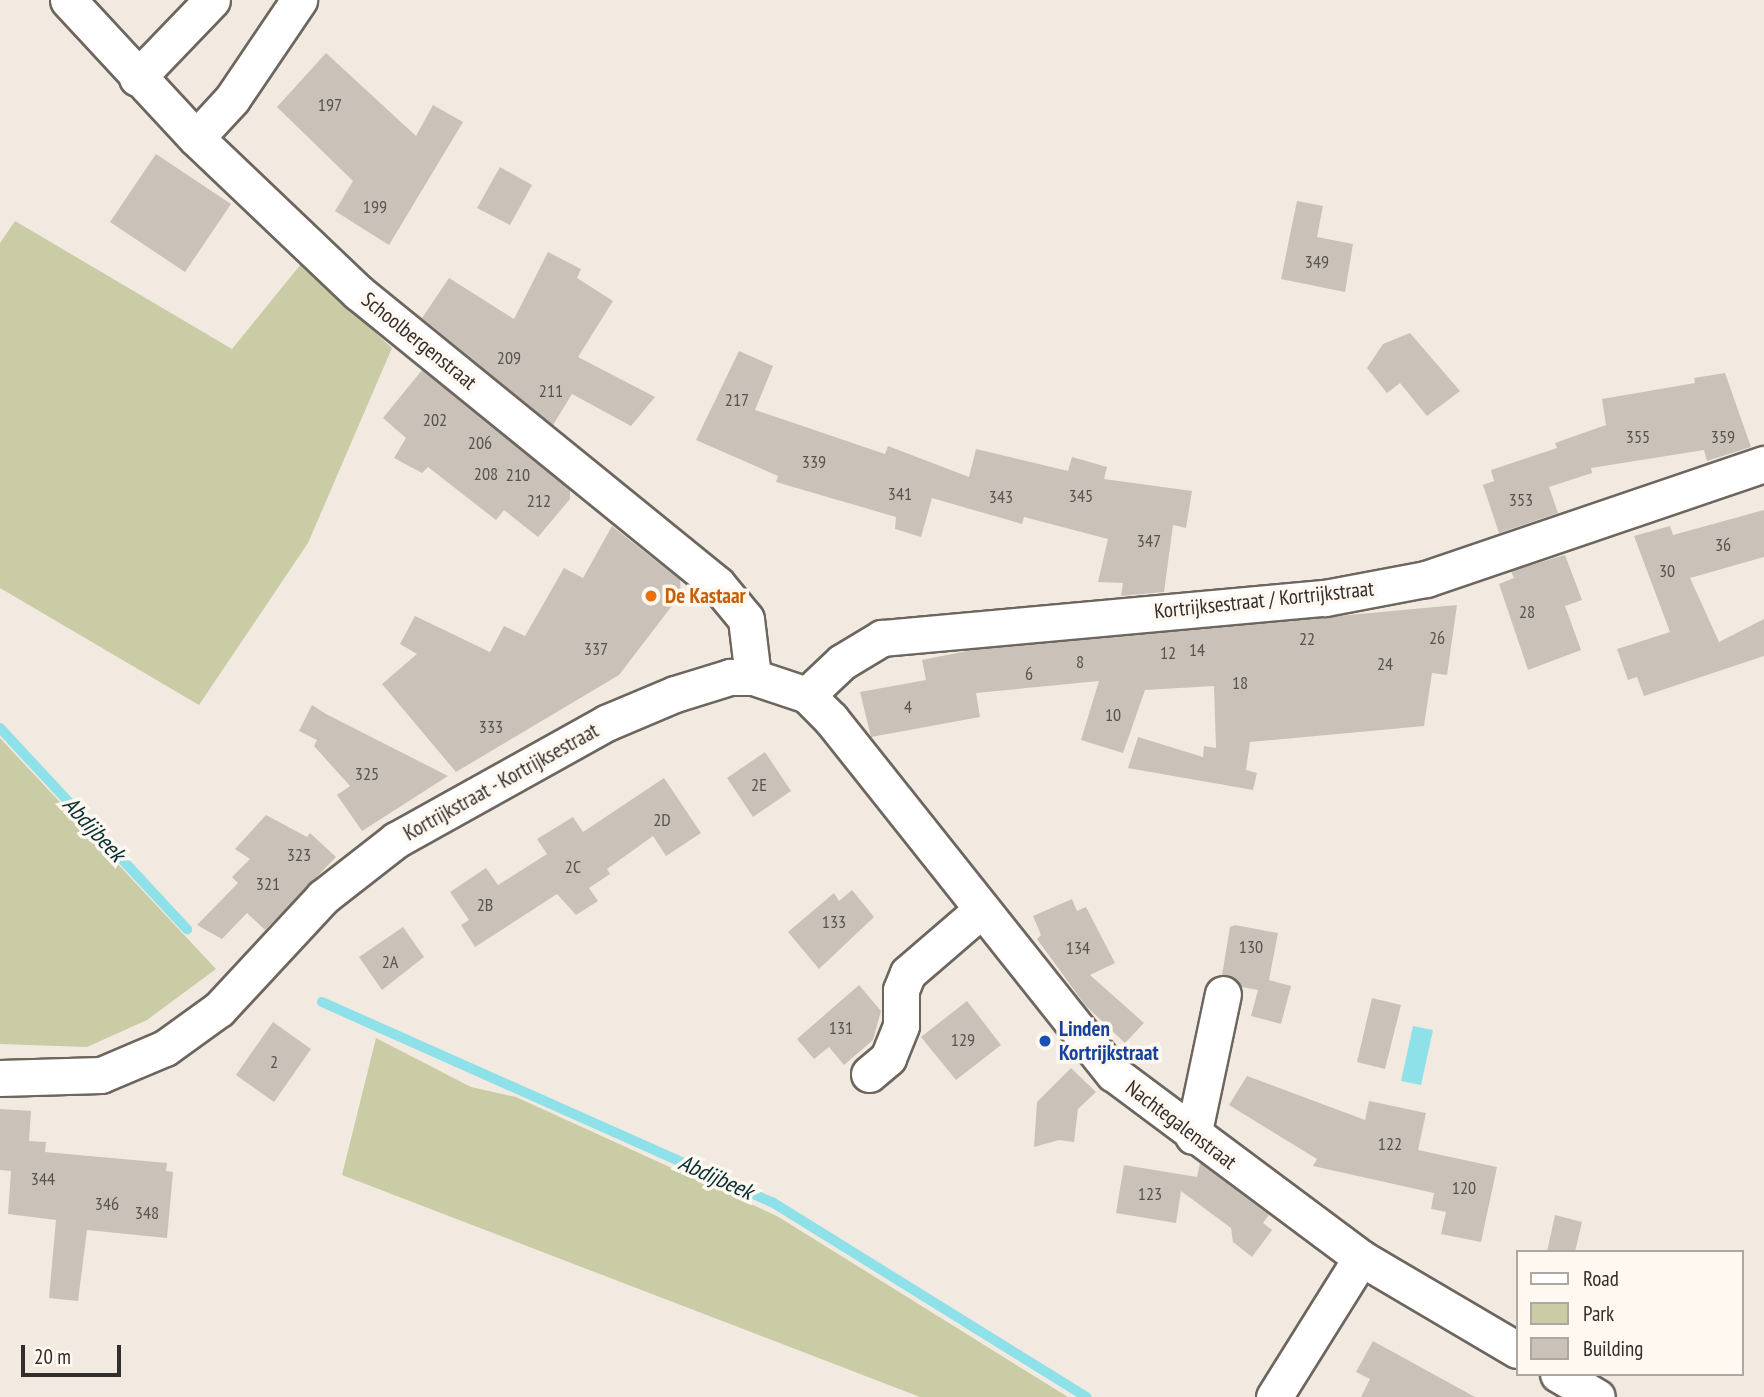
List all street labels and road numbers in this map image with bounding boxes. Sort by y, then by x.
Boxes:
street label: Schoolbergenstraat [356,287,482,395]
street label: Kortrijksestraat / Kortrijkstraat [1153,576,1375,624]
street label: Kortrijkstraat - Kortrijksestraat [399,718,603,846]
street label: Nachtegalenstraat [1121,1075,1241,1175]

